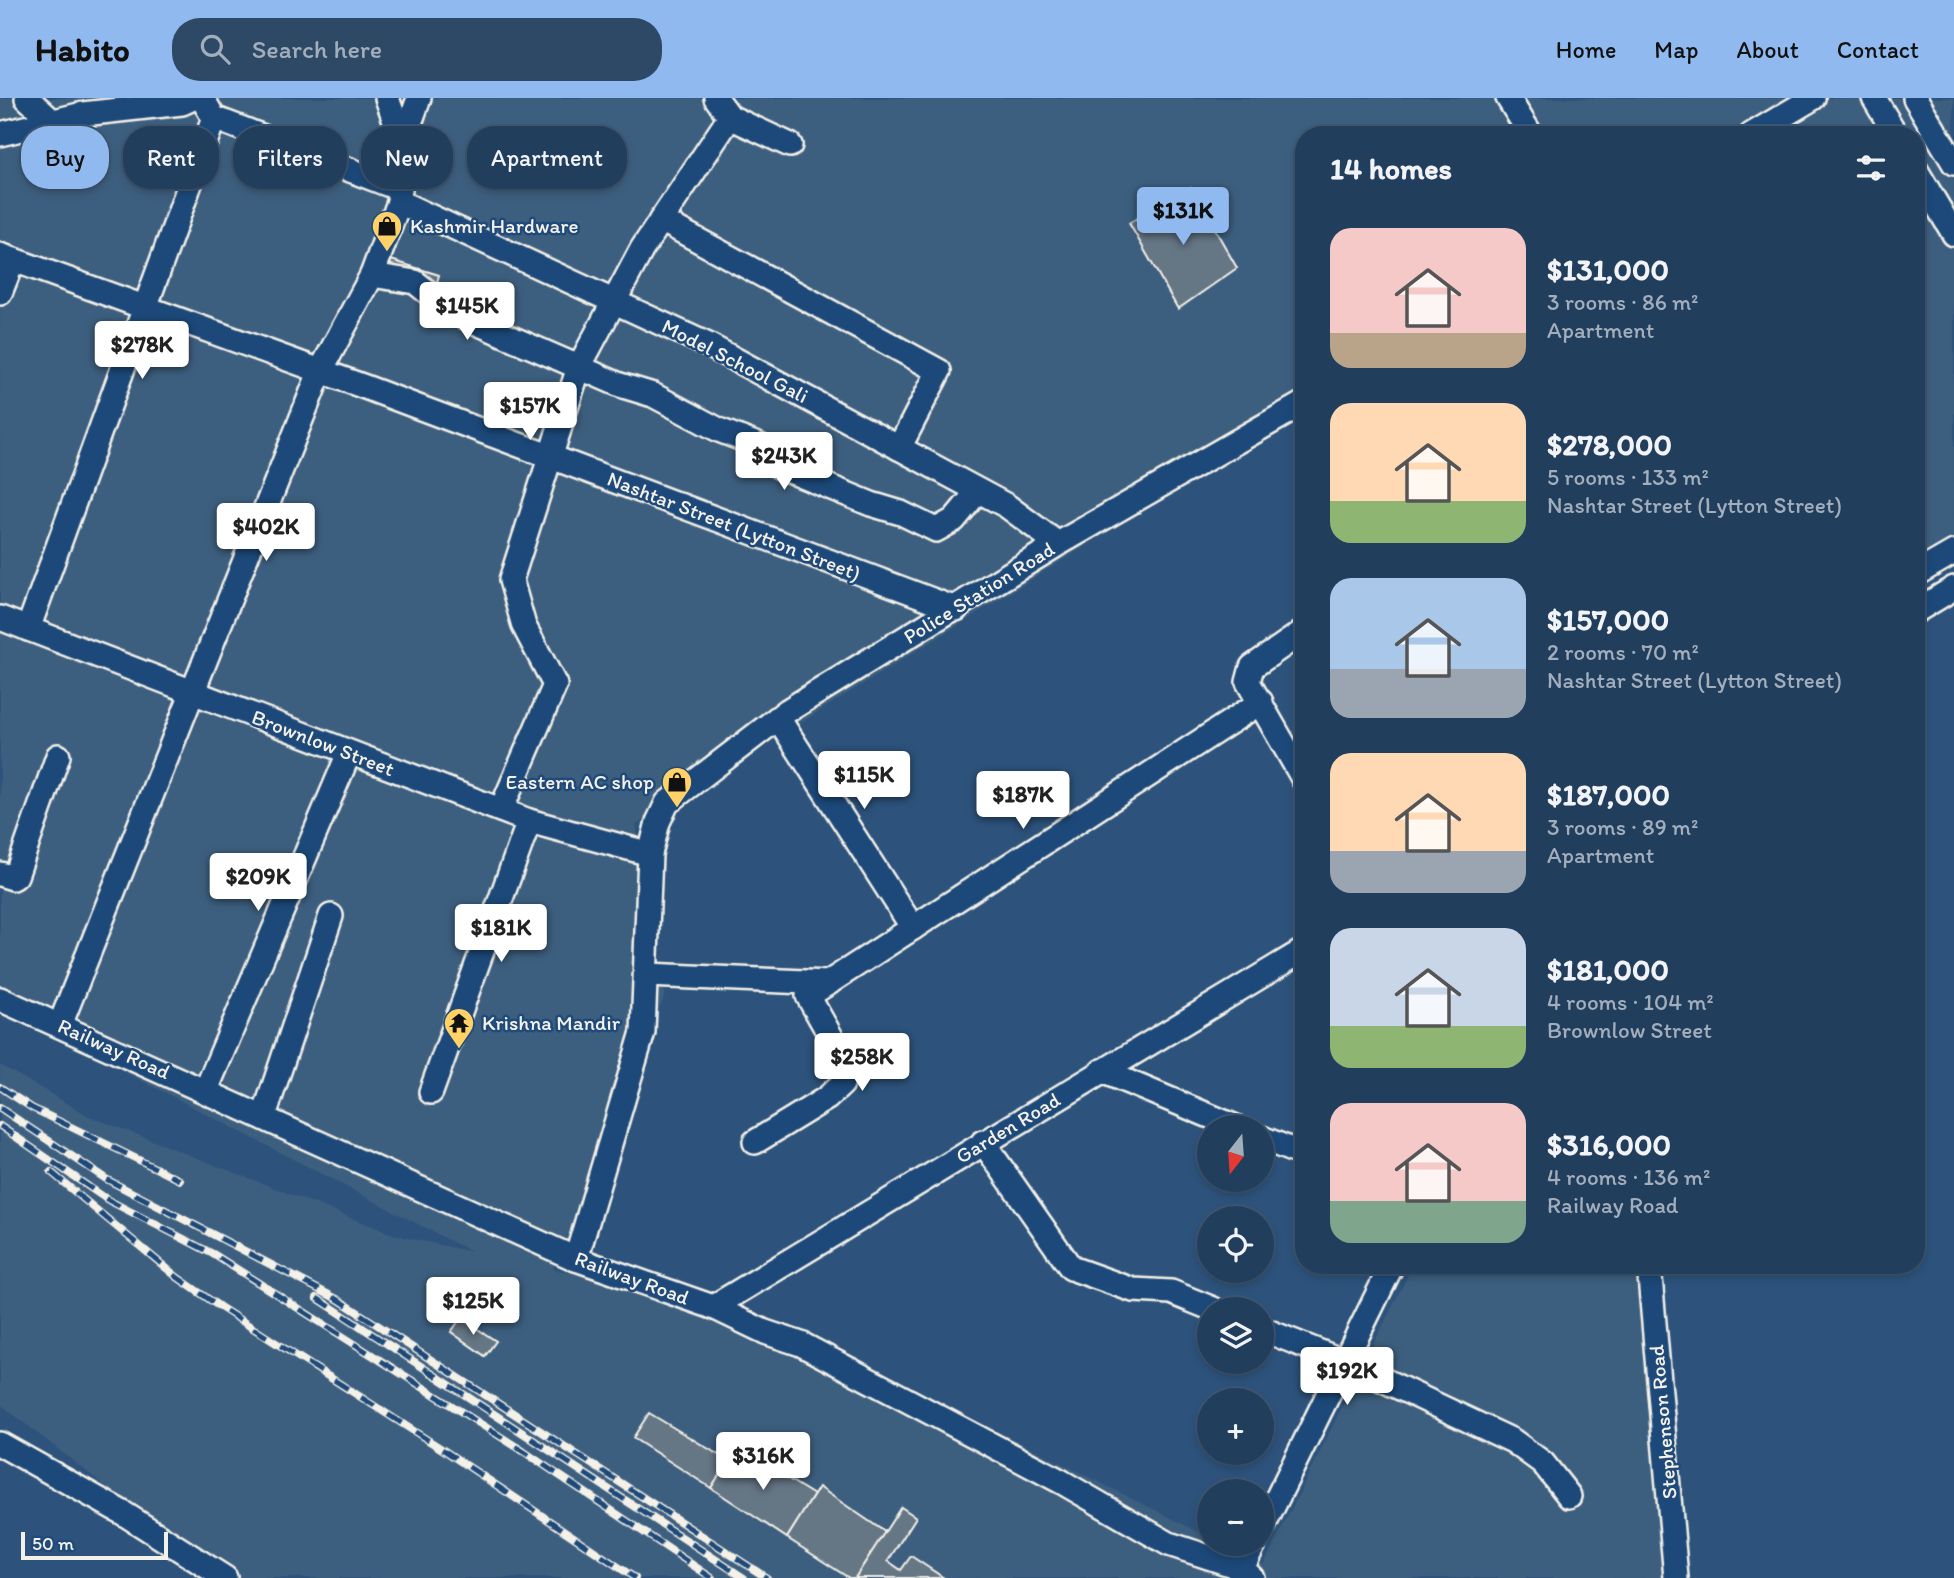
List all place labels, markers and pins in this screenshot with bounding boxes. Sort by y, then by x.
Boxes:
pin: $131K [1134,188,1232,247]
shop icon: Kashmir Hardware [370,209,404,253]
place label: Kashmir Hardware [410,213,578,238]
pin: $145K [418,282,516,342]
pin: $278K [93,322,191,381]
pin: $157K [481,382,579,442]
pin: $243K [735,432,833,492]
pin: $402K [217,504,315,563]
pin: $115K [815,752,913,811]
shop icon: Eastern AC shop [660,765,694,809]
place label: Eastern AC shop [506,769,654,794]
pin: $187K [974,772,1072,831]
pin: $209K [209,854,307,913]
pin: $181K [452,904,550,964]
temple icon: Krishna Mandir [442,1006,476,1050]
place label: Krishna Mandir [482,1010,621,1035]
pin: $258K [813,1034,911,1093]
pin: $125K [424,1278,522,1337]
pin: $192K [1298,1348,1396,1407]
pin: $316K [714,1432,812,1492]

